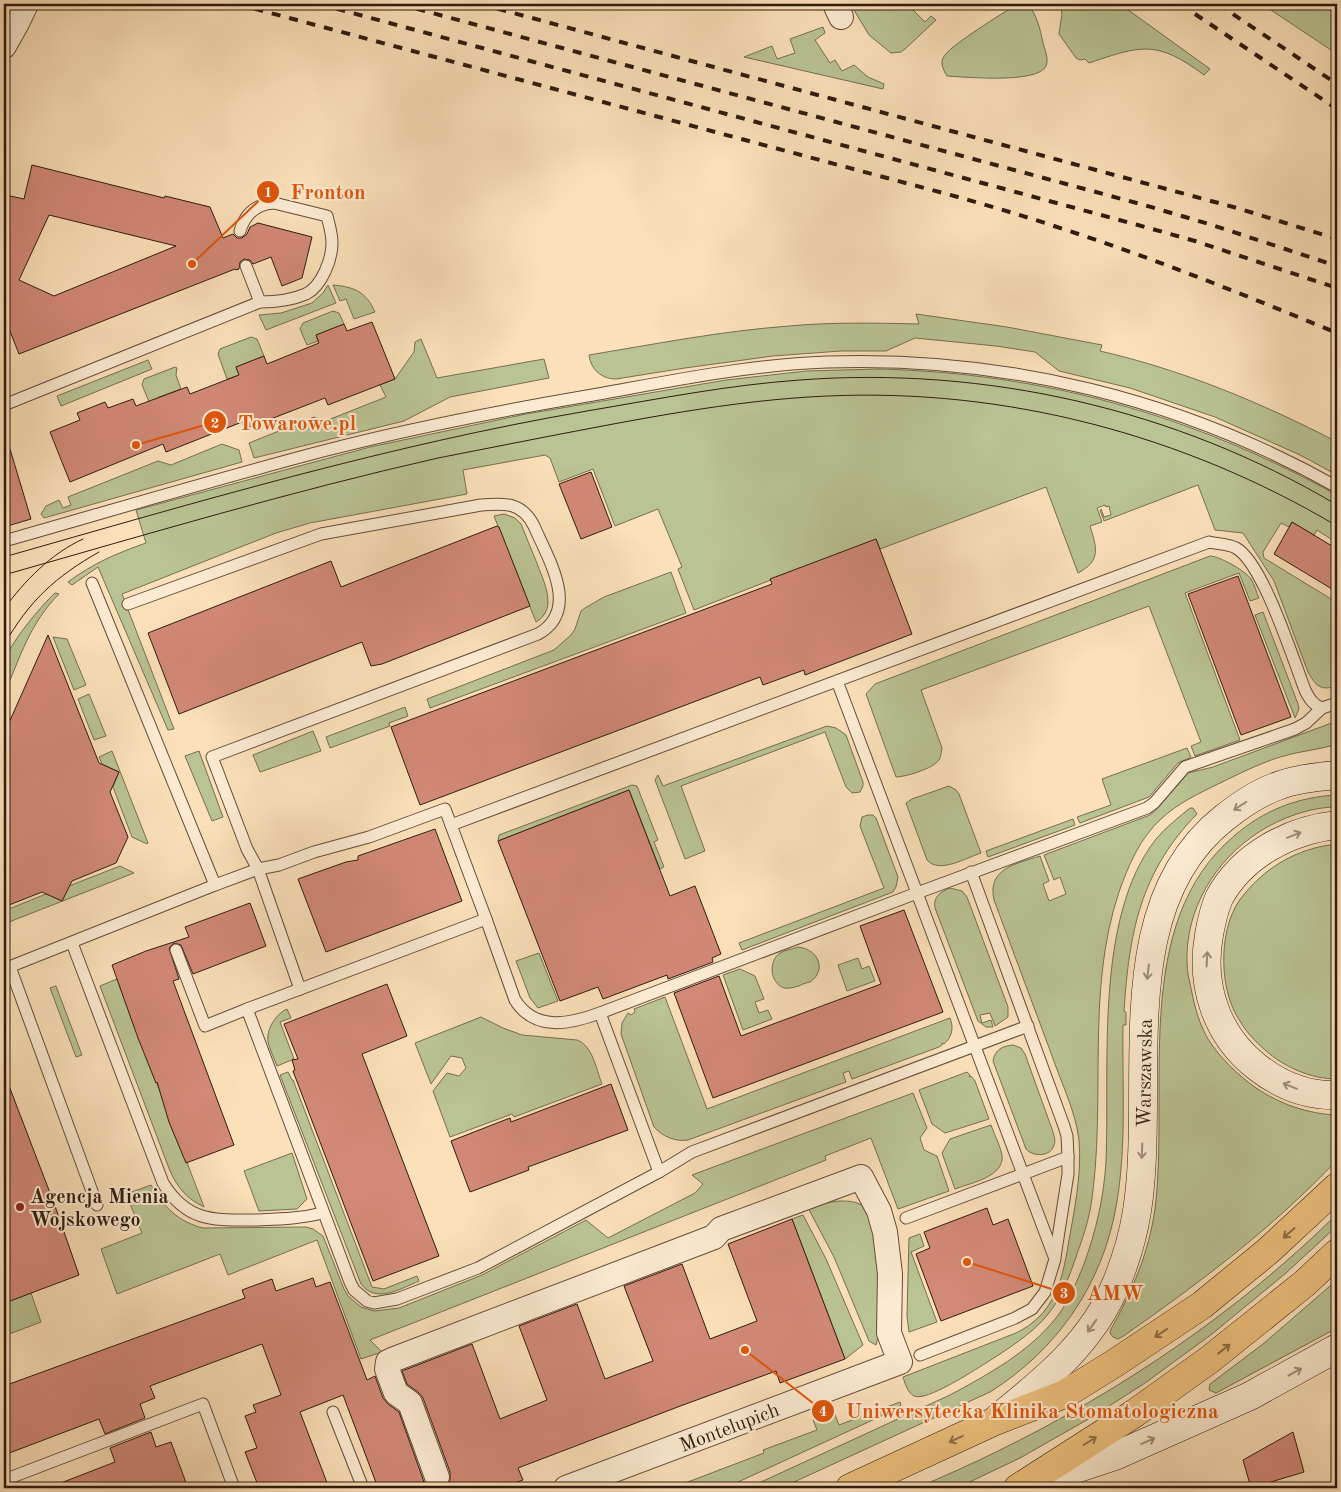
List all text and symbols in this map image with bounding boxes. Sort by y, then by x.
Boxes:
callout: Fronton [255,174,376,210]
text: Fronton [290,183,366,204]
text: 1 [264,186,272,201]
callout: Towarowe.pl [203,404,366,440]
text: Towarowe.pl [238,414,356,435]
text: 2 [211,417,219,432]
one-way arrow [1233,801,1247,811]
one-way arrow [1286,830,1301,839]
one-way arrow [1202,951,1211,967]
one-way arrow [1143,963,1153,979]
street label: Warszawska [1135,1018,1157,1128]
one-way arrow [1283,1081,1298,1090]
one-way arrow [1137,1143,1147,1159]
place label: Agencja Mienia Wojskowego [30,1188,169,1231]
marker: Agencja Mienia Wojskowego [14,1201,26,1213]
one-way arrow [1282,1227,1295,1239]
callout: AMW [1051,1275,1153,1311]
text: AMW [1086,1284,1144,1305]
text: 3 [1060,1287,1068,1302]
one-way arrow [1087,1319,1097,1333]
one-way arrow [1155,1328,1169,1338]
one-way arrow [1217,1343,1230,1354]
one-way arrow [1288,1367,1303,1377]
callout: Uniwersytecka Klinika Stomatologiczna [811,1393,1229,1429]
street label: Montelupich [677,1401,782,1457]
text: Uniwersytecka Klinika Stomatologiczna [845,1402,1219,1423]
text: 4 [819,1405,827,1420]
one-way arrow [949,1435,964,1445]
one-way arrow [1083,1435,1097,1446]
one-way arrow [1140,1436,1155,1446]

